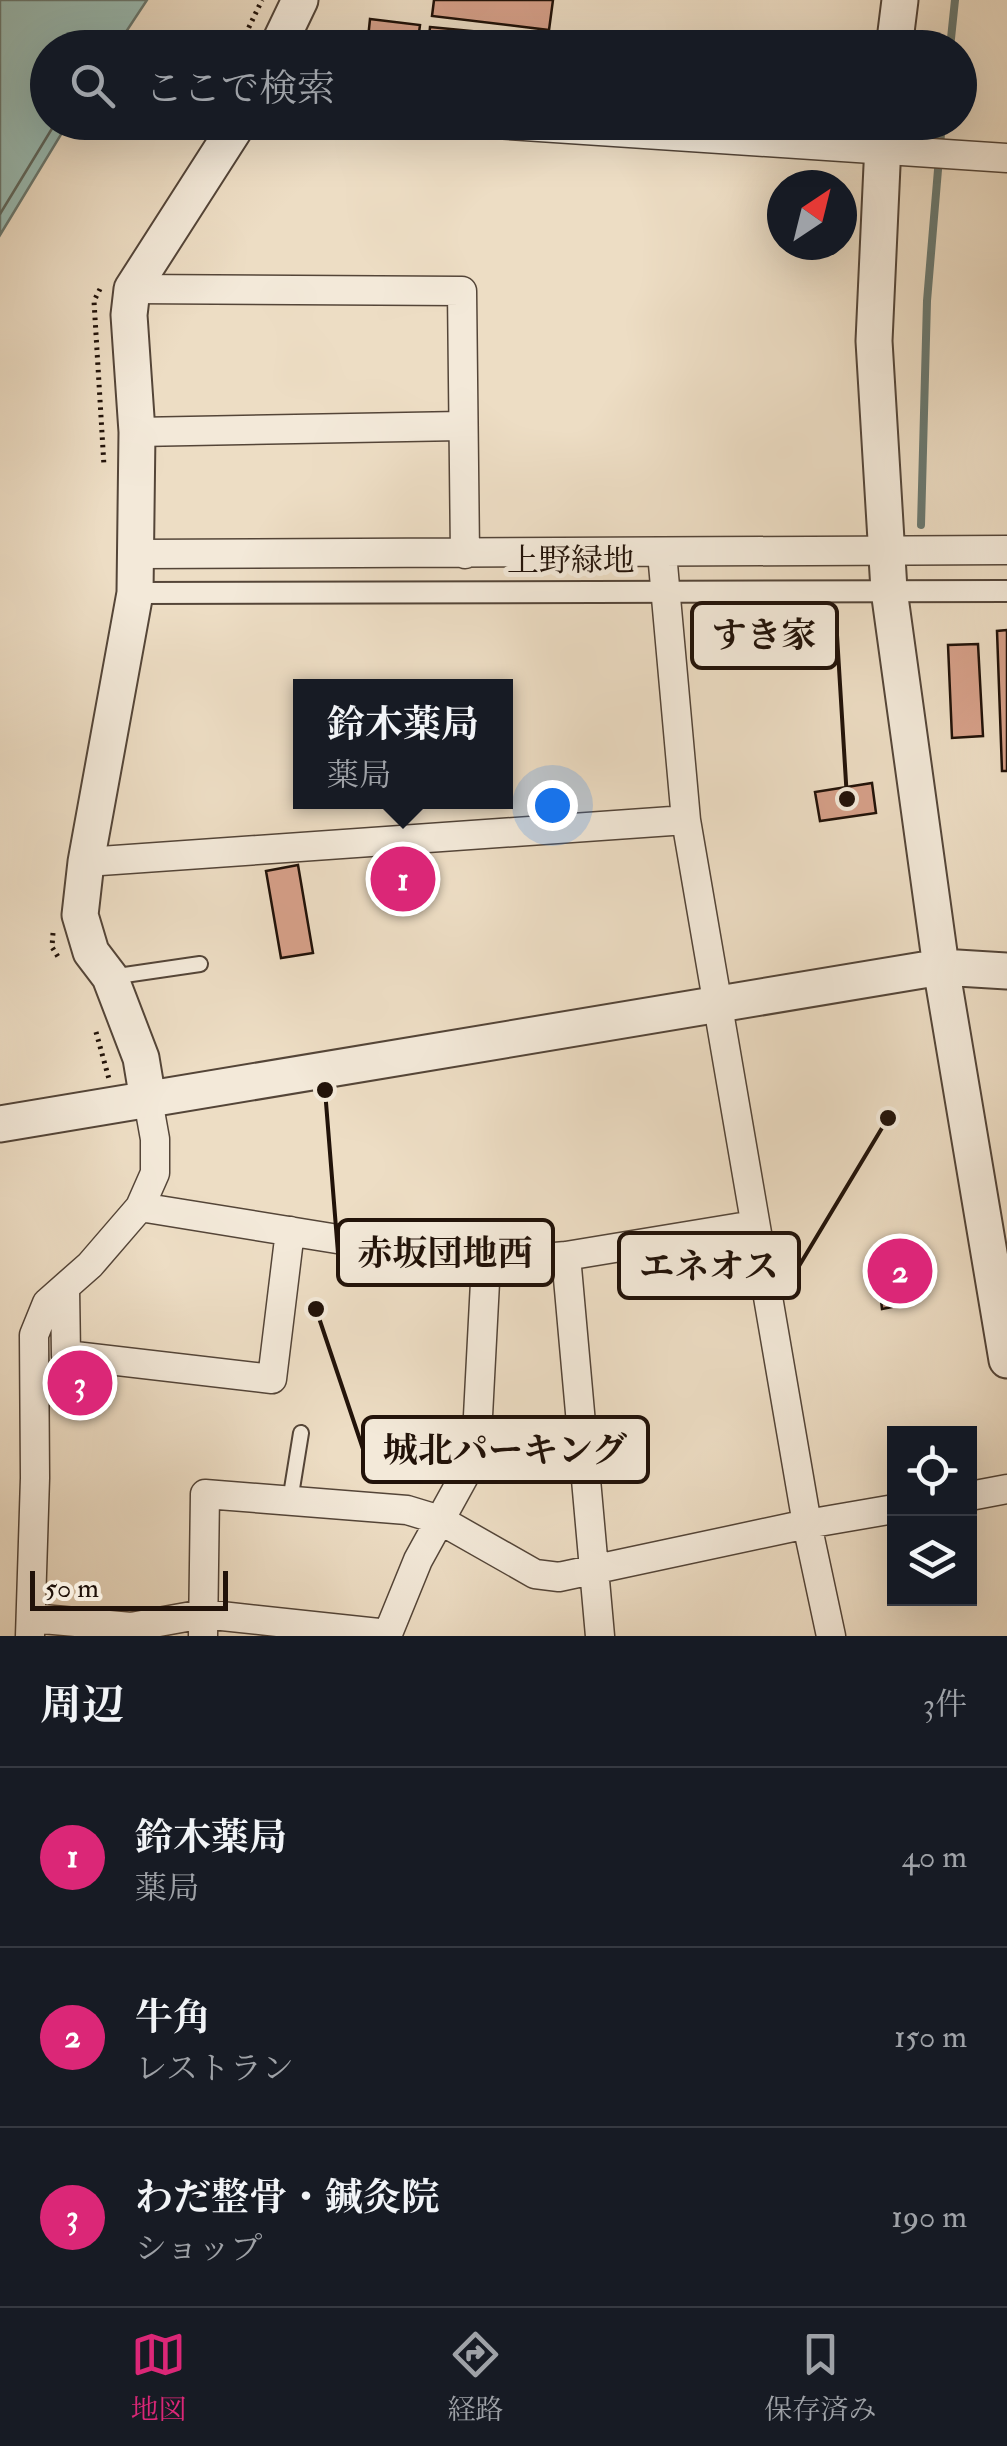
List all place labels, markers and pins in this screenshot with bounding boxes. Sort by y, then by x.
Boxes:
callout: すき家 [692,603,837,668]
pin: 1 [370,842,436,916]
callout: 赤坂団地西 [338,1220,553,1285]
callout: エネオス [619,1233,799,1298]
pin: 2 [868,1234,932,1308]
pin: 3 [48,1346,112,1420]
callout: 城北パーキング [363,1417,648,1482]

